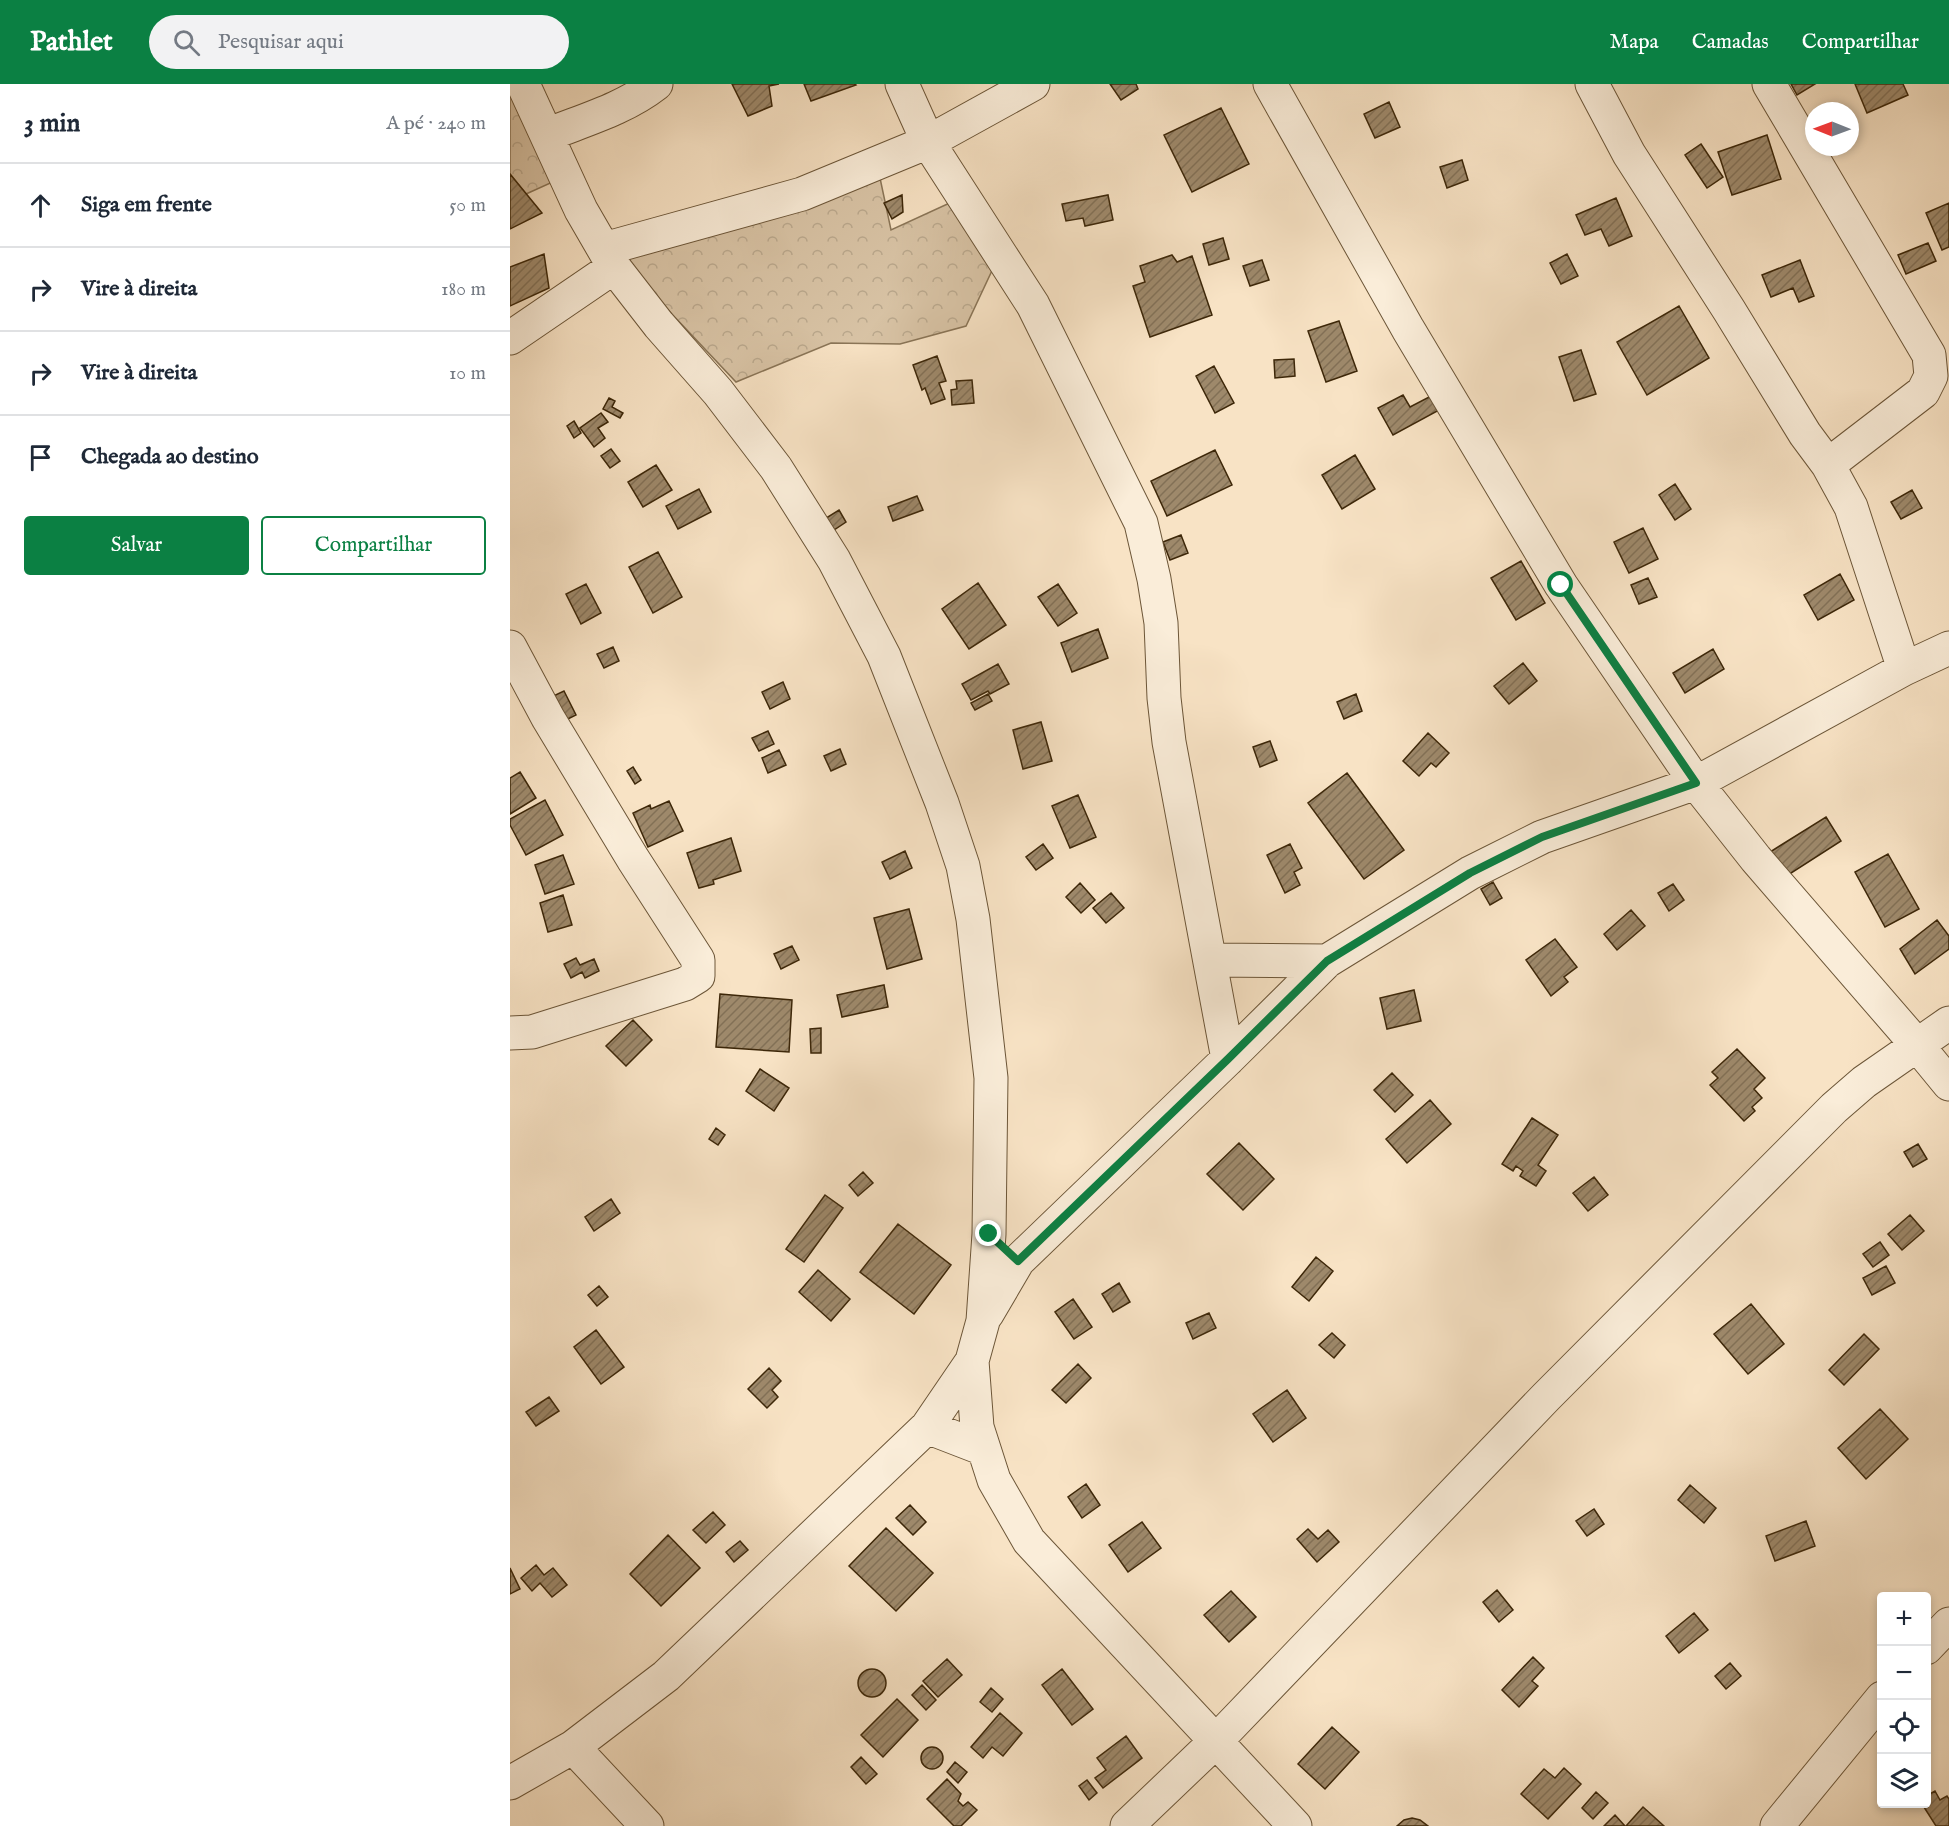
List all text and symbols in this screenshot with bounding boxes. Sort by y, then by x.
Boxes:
search box [149,15,569,69]
text: Pathlet [30,25,113,60]
icon: search [170,26,203,59]
text: Pesquisar aqui [218,28,344,56]
text: Mapa [1609,29,1659,56]
text: Camadas [1692,29,1769,56]
text: Compartilhar [1802,29,1919,56]
north arrow [1805,102,1859,156]
text: 3 min [24,107,80,140]
text: A pé · 240 m [386,111,486,136]
icon: ahead [24,189,57,222]
text: Siga em frente [81,191,212,219]
text: 50 m [449,193,486,218]
icon: right [24,273,57,306]
text: Vire à direita [81,275,197,303]
text: 180 m [441,277,486,302]
icon: right [24,357,57,390]
text: Vire à direita [81,359,197,387]
text: 10 m [449,361,486,386]
icon: arrive [24,441,57,474]
text: Chegada ao destino [81,443,259,471]
button: Salvar [24,516,249,575]
button: Compartilhar [261,516,486,575]
route start [1547,571,1573,597]
route end [975,1220,1001,1246]
map controls [1877,1592,1931,1808]
button: + [1877,1592,1931,1646]
button: − [1877,1646,1931,1700]
button: locate [1877,1700,1931,1754]
button: layers [1877,1754,1931,1808]

